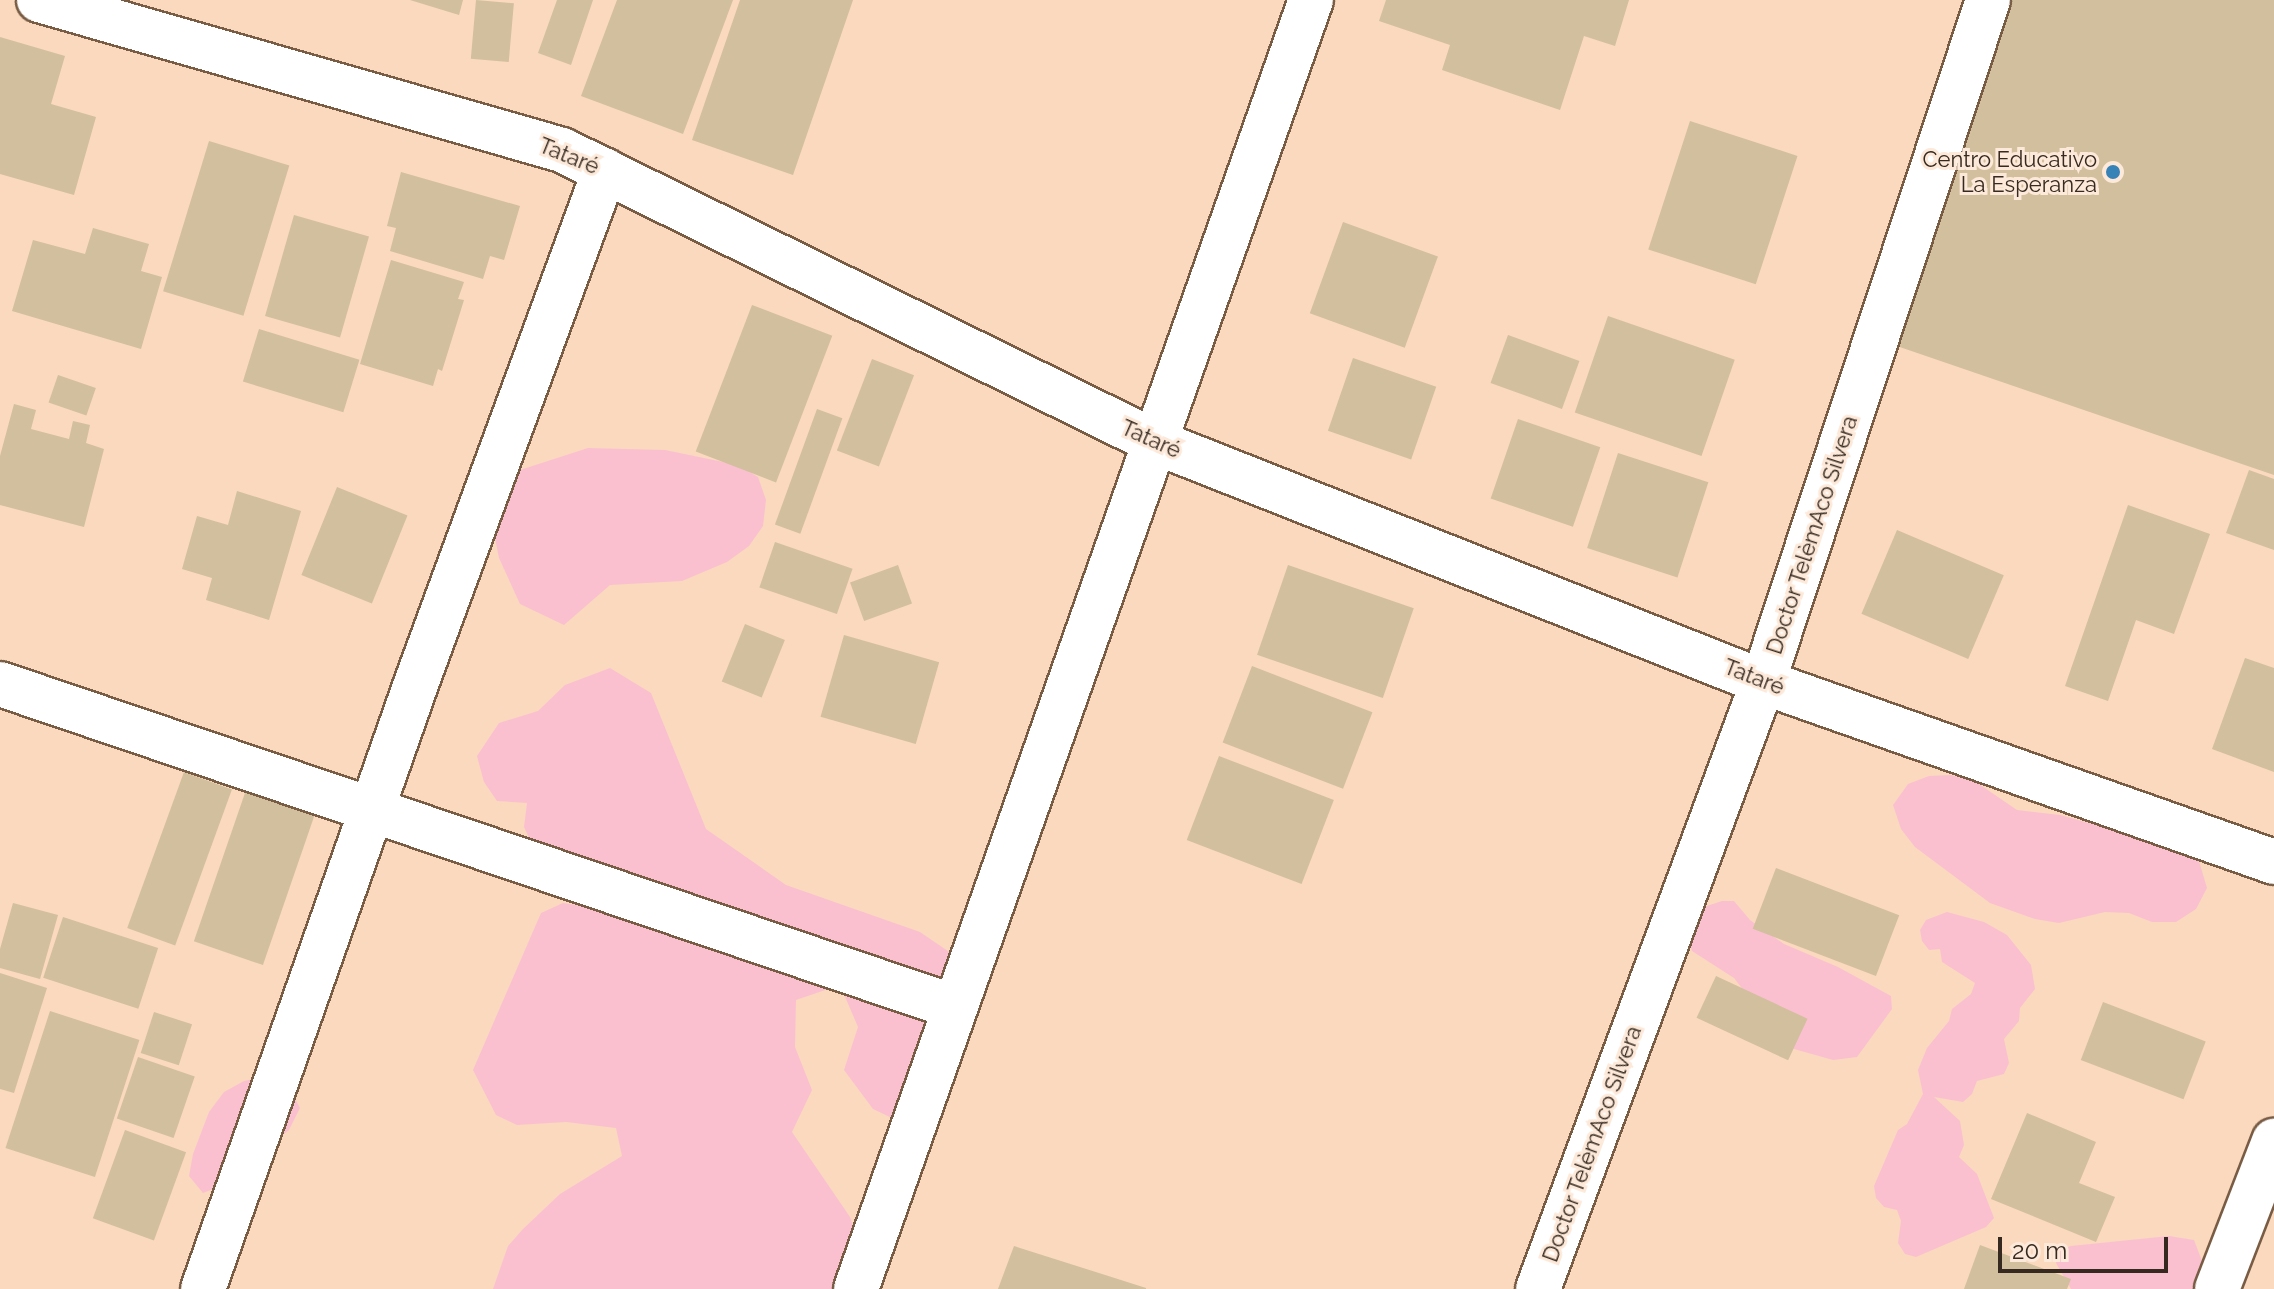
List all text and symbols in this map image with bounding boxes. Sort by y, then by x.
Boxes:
street label: Tataré [535,132,603,180]
place label: Centro Educativo La Esperanza [1922,146,2097,198]
marker: Centro Educativo La Esperanza [2104,163,2122,181]
street label: Doctor TelèmAco Silvera [1761,412,1863,658]
street label: Tataré [1117,414,1185,464]
street label: Tataré [1720,653,1788,701]
street label: Doctor TelèmAco Silvera [1537,1022,1647,1266]
scale bar [2002,1221,2172,1271]
text: 20 m [2012,1236,2067,1265]

